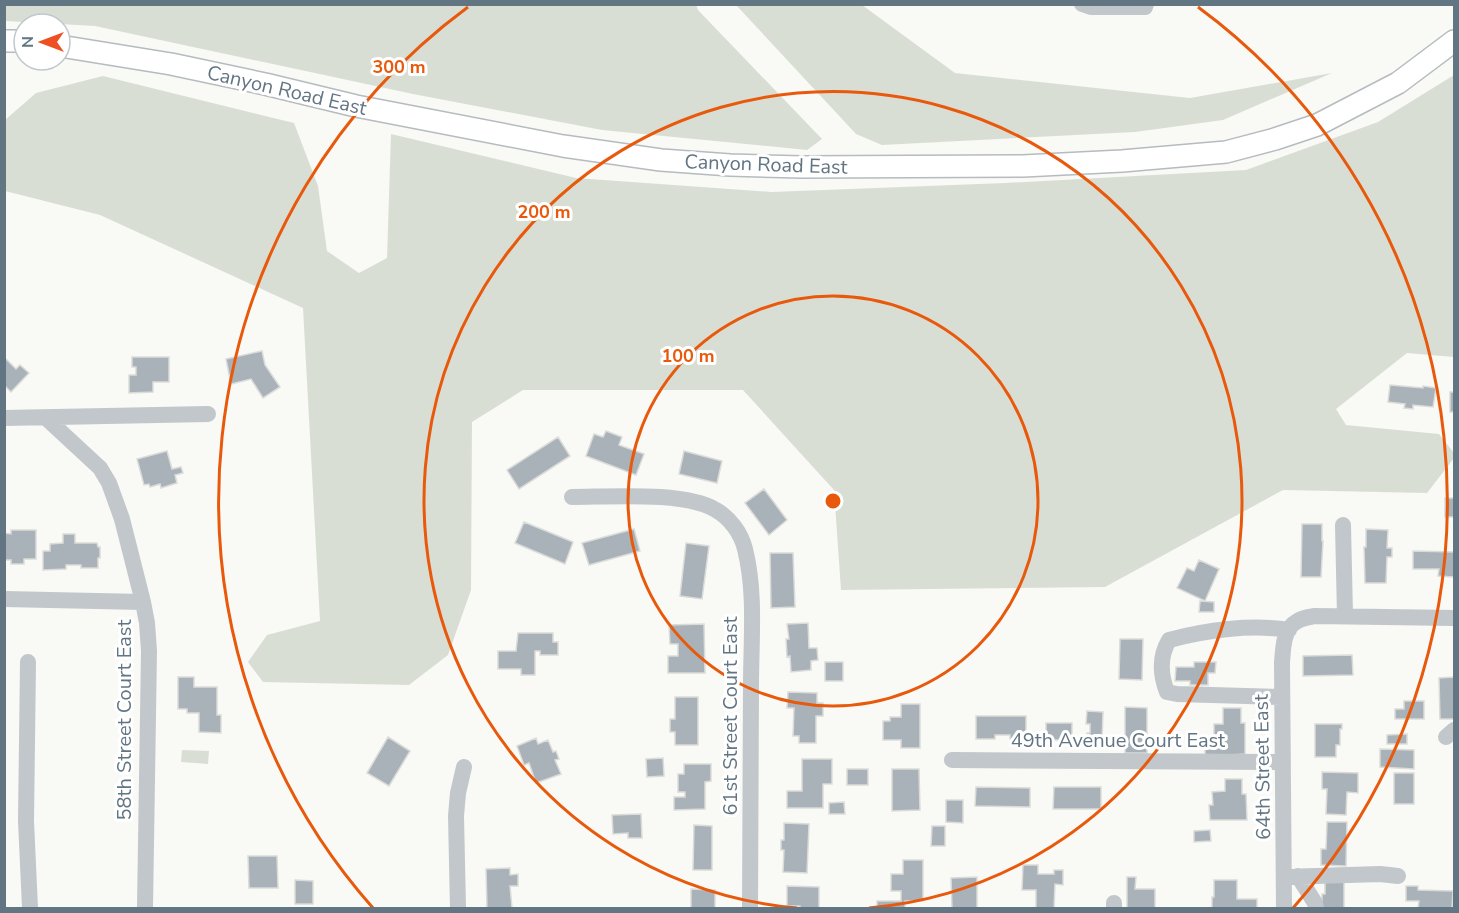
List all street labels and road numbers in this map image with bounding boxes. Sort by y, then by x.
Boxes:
street label: Canyon Road East [204,59,370,122]
street label: Canyon Road East [684,148,849,181]
street label: 61st Street Court East [717,616,744,815]
street label: 58th Street Court East [111,619,138,820]
street label: 64th Street East [1248,693,1277,840]
street label: 49th Avenue Court East [1011,727,1226,754]

